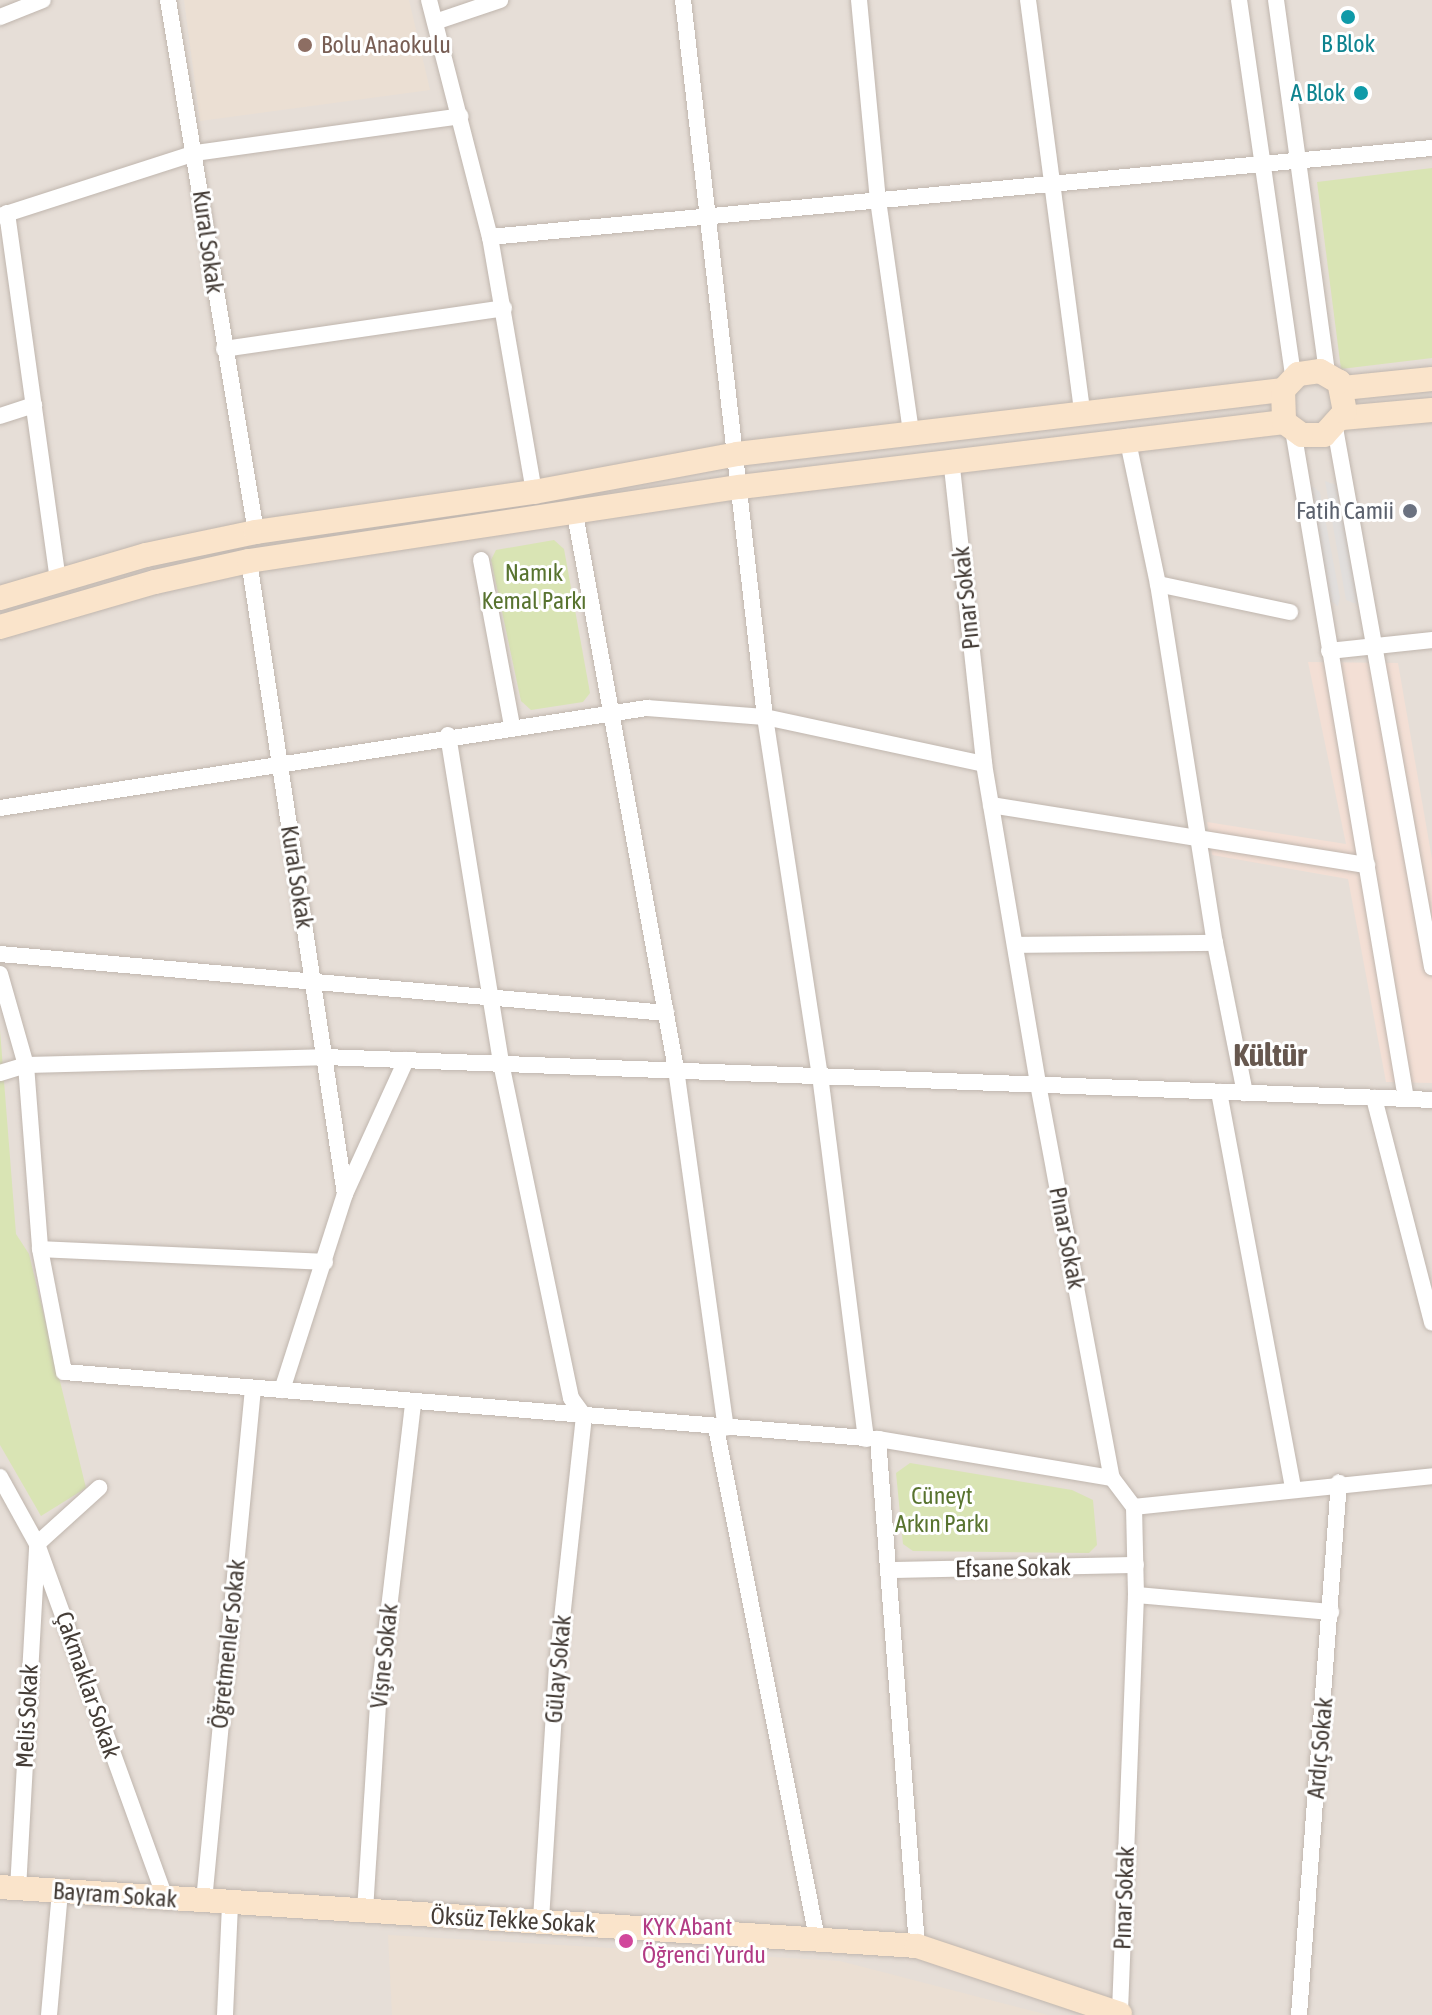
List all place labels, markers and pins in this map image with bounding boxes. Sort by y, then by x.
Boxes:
marker: B Blok [1339,8,1357,26]
place label: B Blok [1321,30,1375,58]
place label: Bolu Anaokulu [321,31,451,59]
marker: Bolu Anaokulu [296,36,314,54]
place label: A Blok [1291,79,1345,107]
marker: A Blok [1352,84,1370,102]
place label: Fatih Camii [1296,497,1394,525]
marker: Fatih Camii [1401,502,1419,520]
place label: KYK Abant Öğrenci Yurdu [642,1913,766,1969]
marker: KYK Abant Öğrenci Yurdu [617,1932,635,1950]

